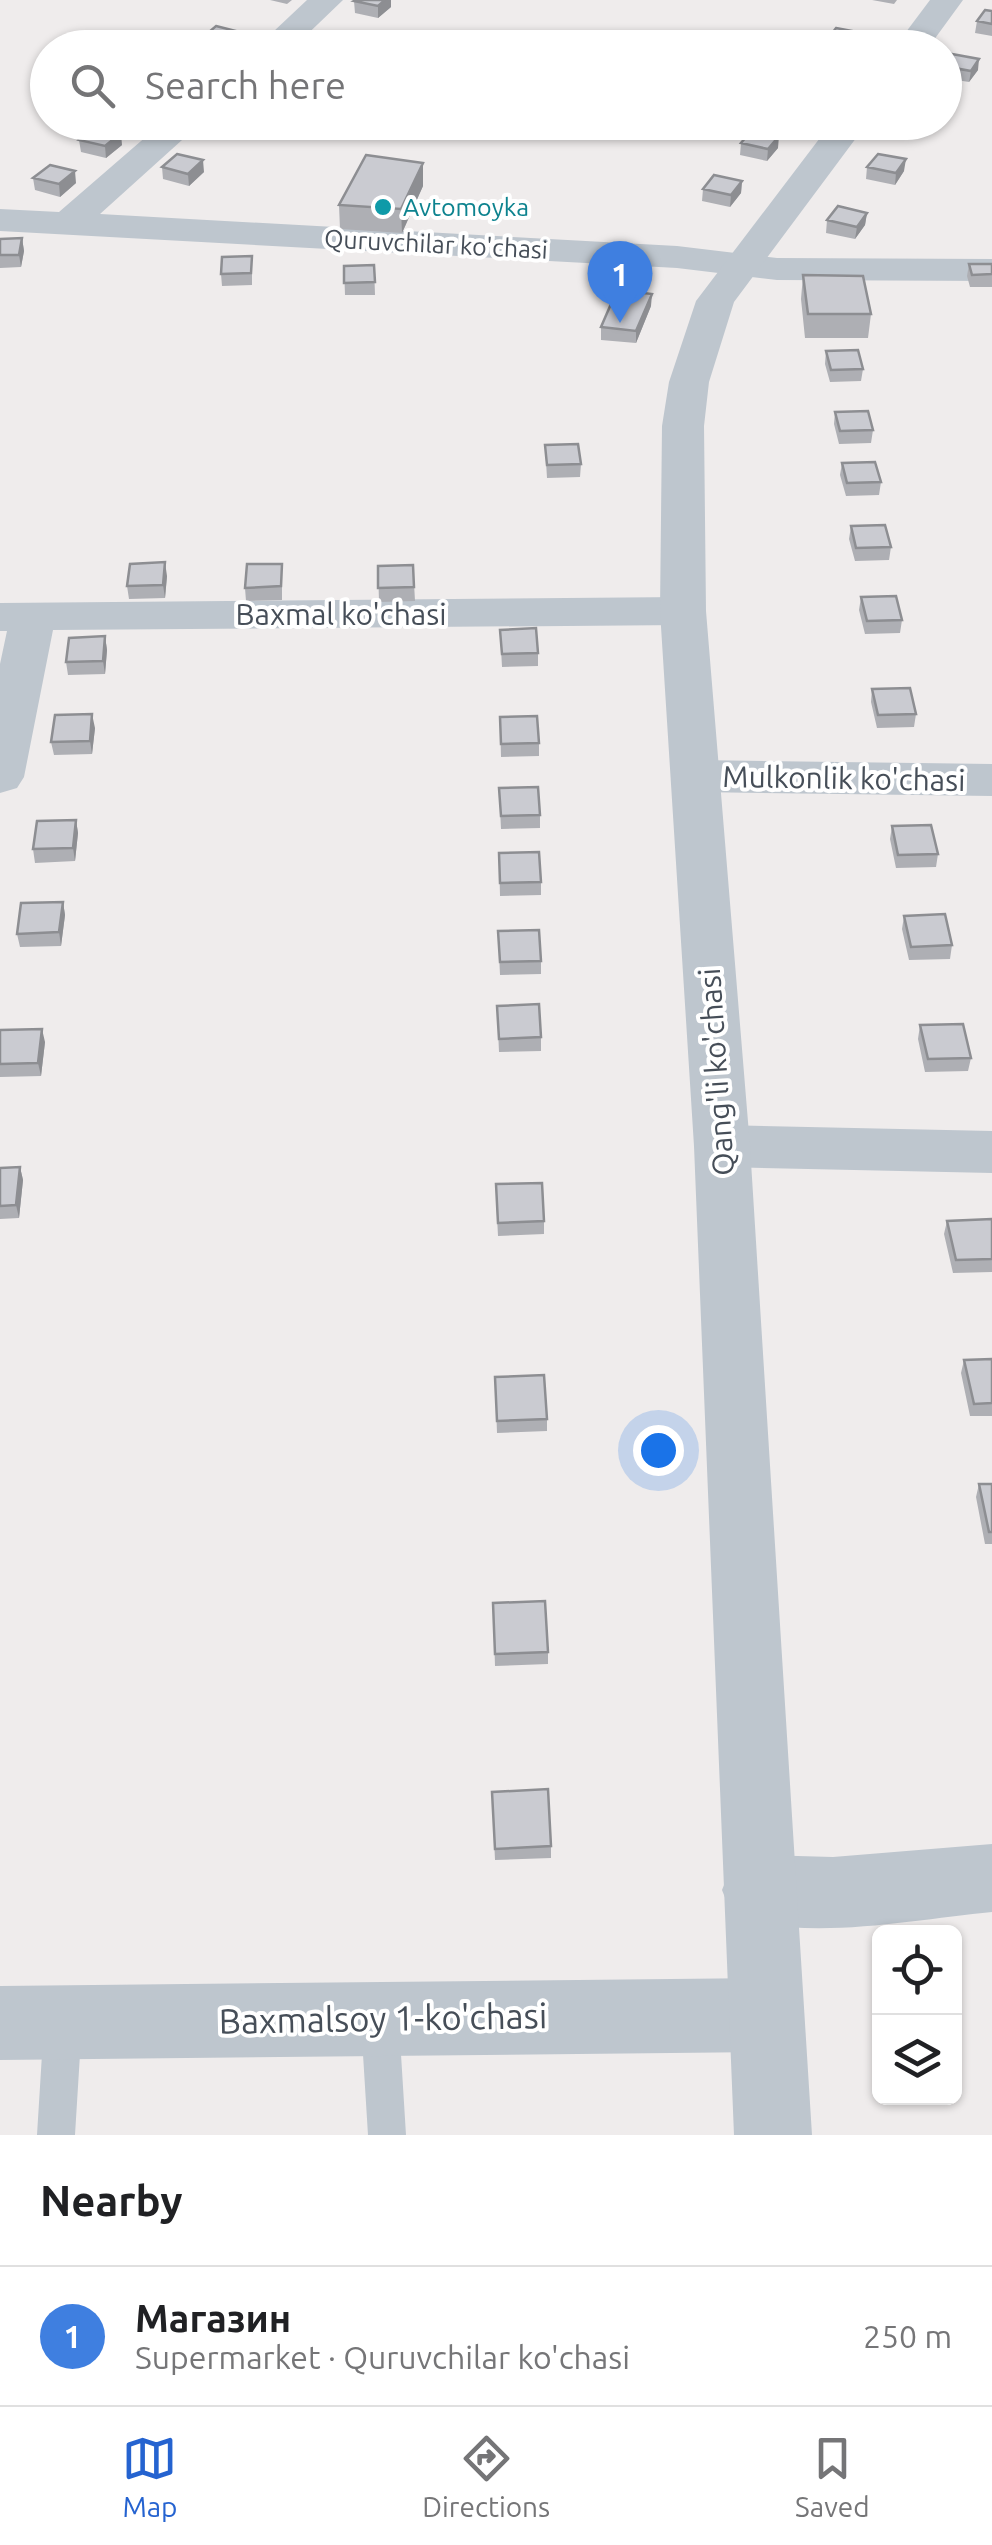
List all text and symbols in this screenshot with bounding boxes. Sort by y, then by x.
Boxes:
search box [30,30,962,140]
icon: search [65,58,120,113]
text: Search here [145,64,346,106]
place label: Avtomoyka [403,193,529,221]
marker: Avtomoyka [372,196,394,218]
street label: Quruvchilar ko'chasi [323,224,549,264]
pin: 1 [588,240,652,323]
street label: Baхmal ko'chasi [235,597,447,631]
street label: Mulkonlik ko'chasi [722,759,966,797]
street label: Qang'li ko'chasi [692,967,740,1177]
your location [633,1425,684,1476]
map controls [872,1925,962,2105]
button: locate [872,1925,962,2015]
street label: Baxmalsoy 1-ko'chasi [218,1995,548,2041]
button: layers [872,2015,962,2105]
text: Nearby [40,2177,183,2224]
text: Магазин [135,2297,291,2339]
text: 1 [63,2318,82,2354]
text: 250 m [863,2318,952,2354]
text: Supermarket · Quruvchilar ko'chasi [135,2339,630,2375]
tab: Map [122,2431,178,2522]
tab: Directions [422,2431,550,2522]
tab: Saved [795,2431,870,2522]

